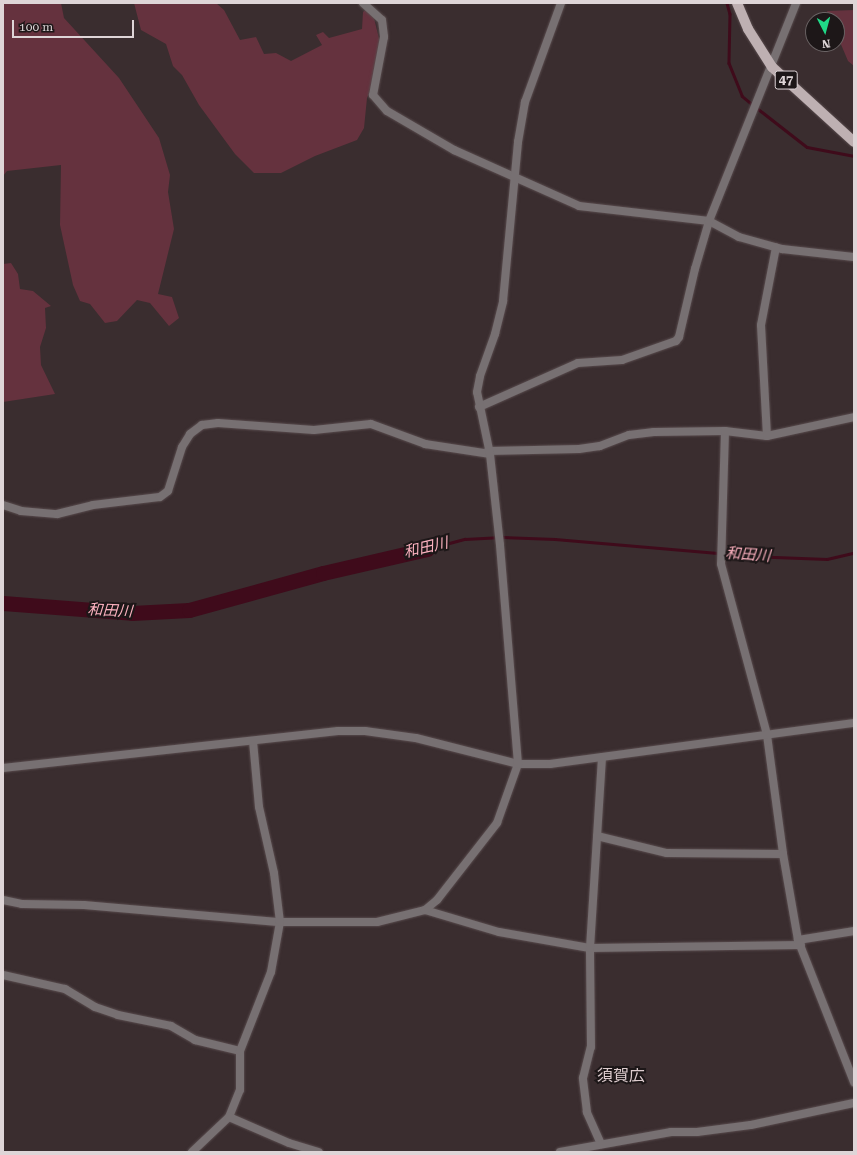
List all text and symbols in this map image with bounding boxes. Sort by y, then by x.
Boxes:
scale bar [14,12,136,38]
north arrow [805,12,845,52]
text: 100 m [19,20,53,34]
text: N [821,37,831,50]
road number: 47 [774,69,798,91]
water label: 和田川 [402,534,450,562]
water label: 和田川 [725,544,771,566]
water label: 和田川 [87,601,133,621]
district label: 須賀広 [597,1066,645,1086]

